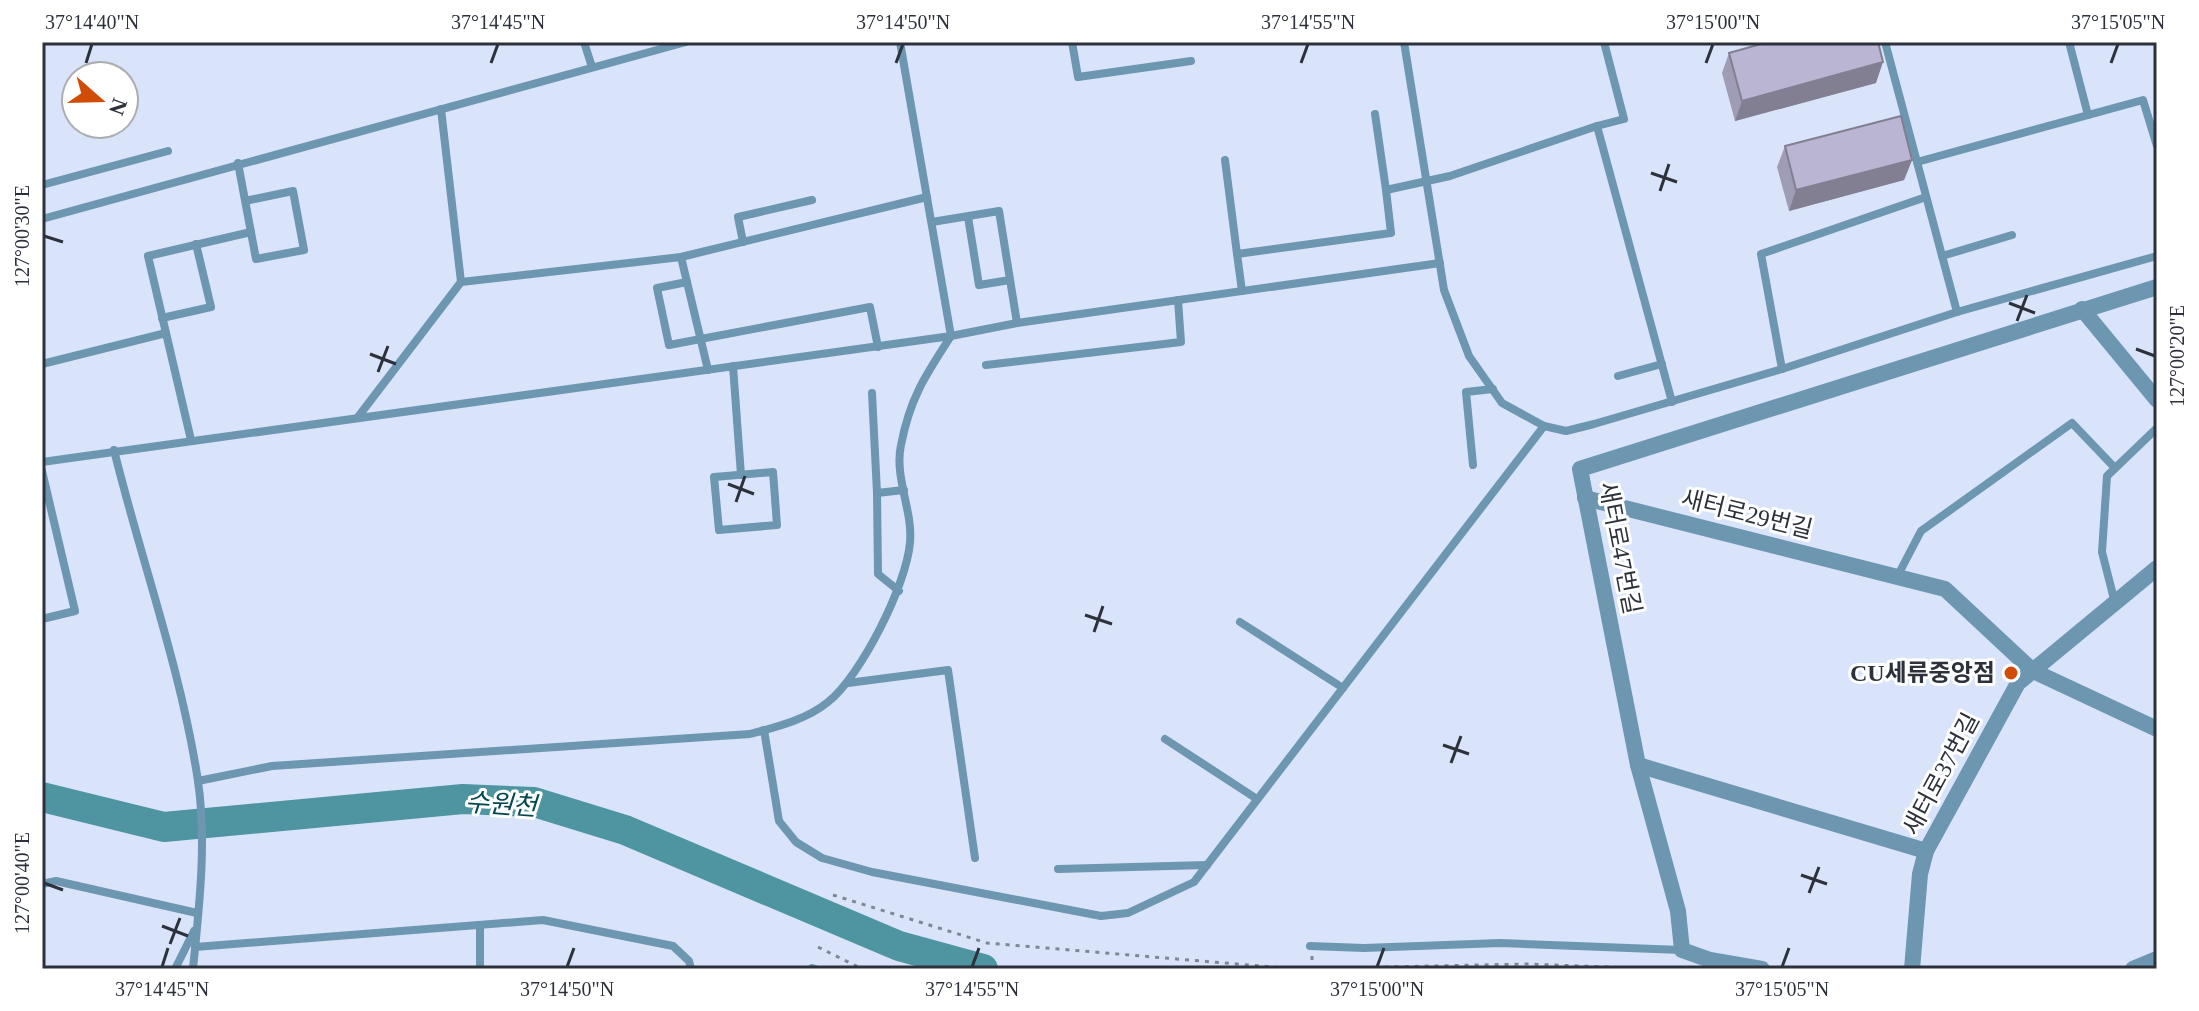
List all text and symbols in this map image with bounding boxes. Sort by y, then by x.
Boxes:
text: 37°14'40"N [45,11,139,33]
text: 37°14'45"N [451,11,545,33]
text: 37°14'50"N [856,11,950,33]
text: 37°14'55"N [1261,11,1355,33]
text: 37°15'00"N [1666,11,1760,33]
text: 37°15'05"N [2071,11,2165,33]
north arrow [60,60,140,140]
text: N [104,95,133,119]
text: 127°00'30"E [11,185,33,287]
text: 127°00'20"E [2166,305,2188,407]
street label: 새터로47번길 [1594,480,1646,616]
street label: 새터로29번길 [1679,485,1815,543]
place label: CU세류중앙점 [1850,660,1995,686]
marker: CU세류중앙점 [2002,664,2020,682]
street label: 새터로37번길 [1898,709,1984,839]
water label: 수원천 [464,788,541,822]
text: 127°00'40"E [11,832,33,934]
text: 37°14'45"N [115,978,209,1000]
text: 37°14'50"N [520,978,614,1000]
text: 37°14'55"N [925,978,1019,1000]
text: 37°15'00"N [1330,978,1424,1000]
text: 37°15'05"N [1735,978,1829,1000]

